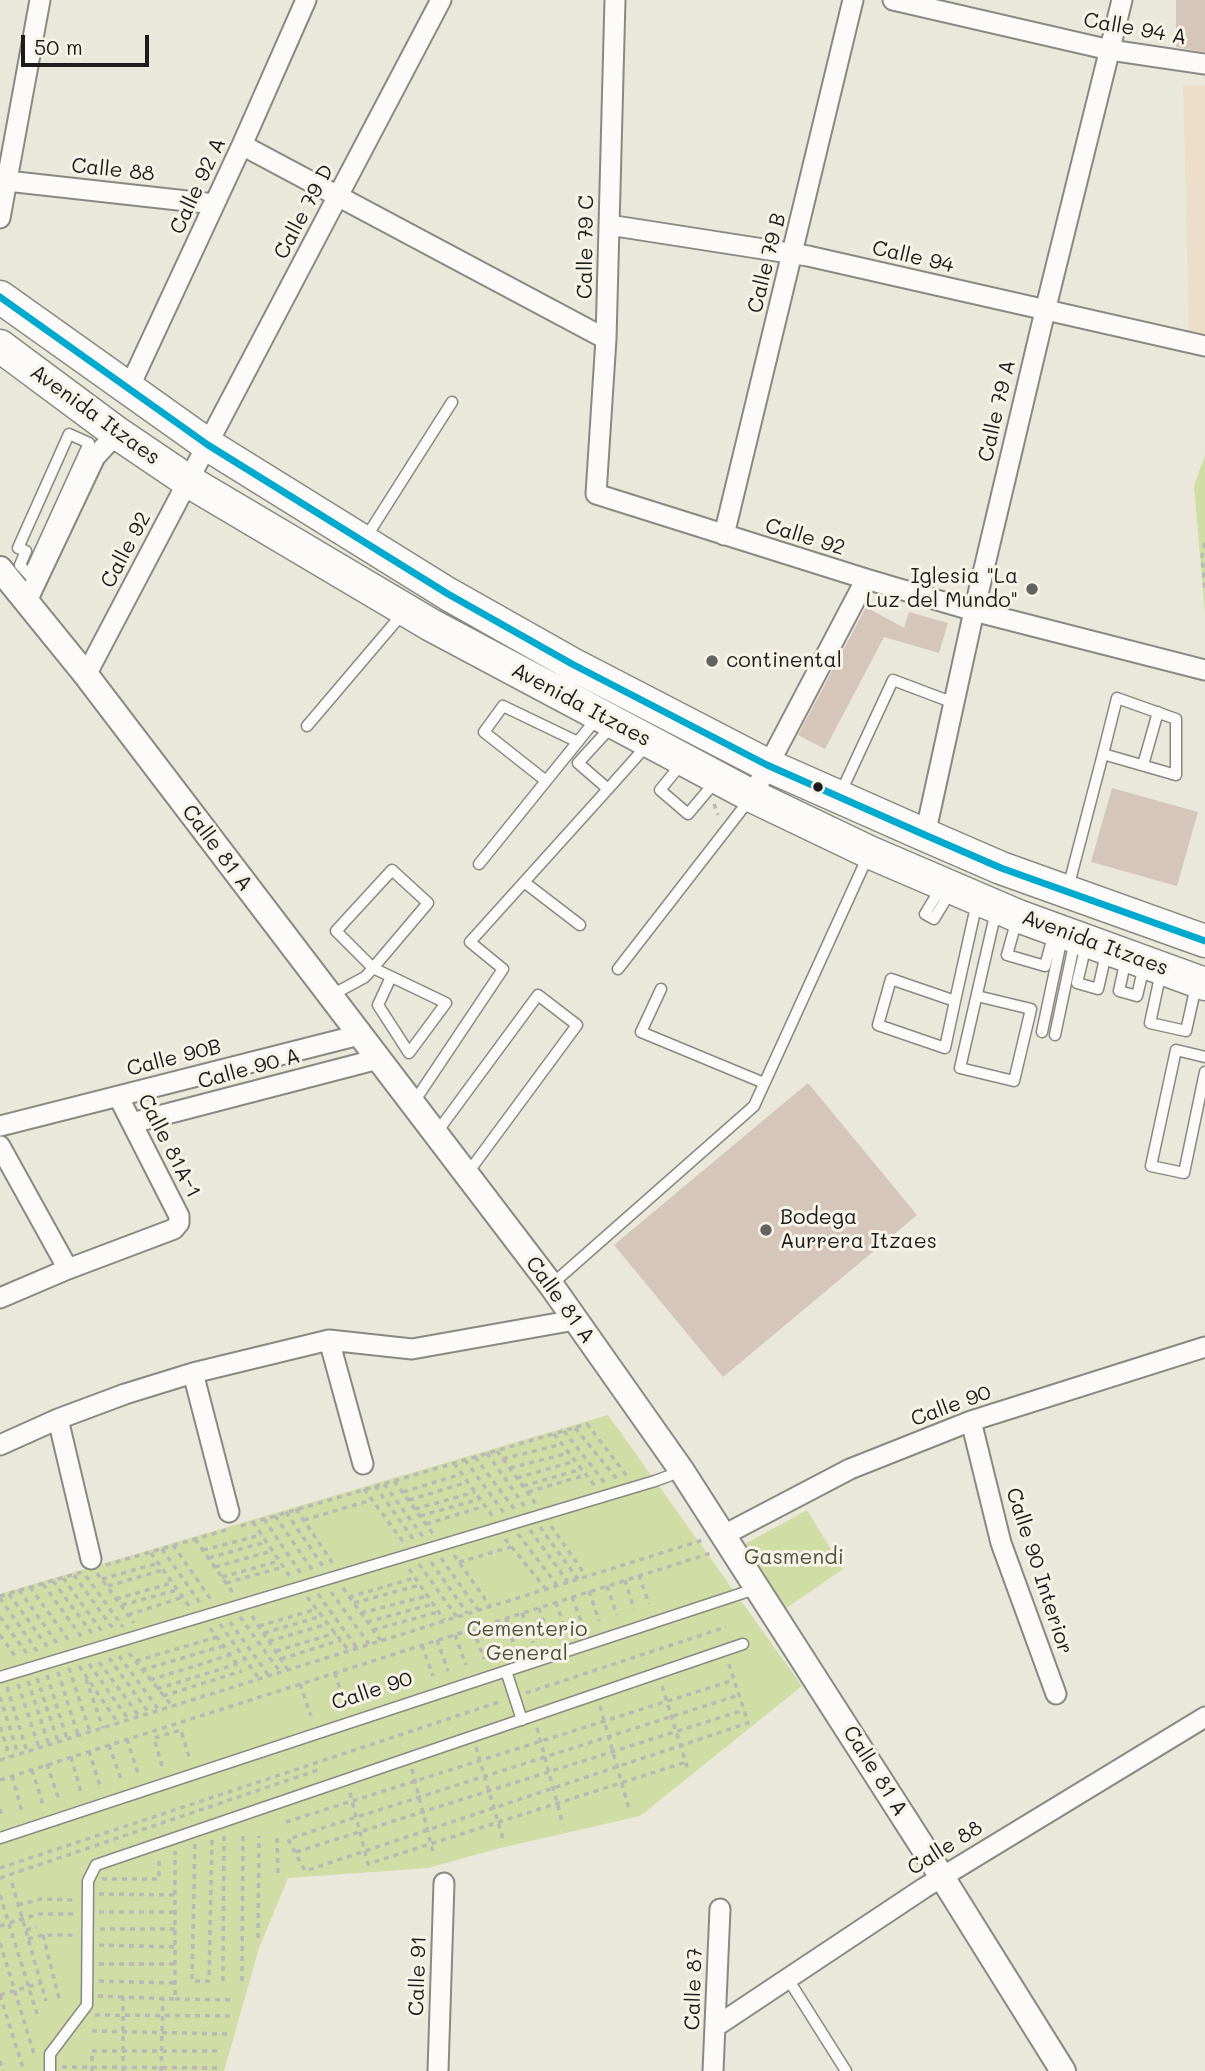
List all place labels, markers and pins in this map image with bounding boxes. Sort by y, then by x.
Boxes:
place label: Iglesia "La Luz del Mundo" [866,564,1018,614]
marker: Iglesia "La Luz del Mundo" [1024,581,1040,597]
place label: continental [726,648,842,674]
marker: continental [704,653,720,669]
unlabelled marker [811,780,825,794]
place label: Bodega Aurrera Itzaes [780,1205,937,1255]
marker: Bodega Aurrera Itzaes [758,1222,774,1238]

